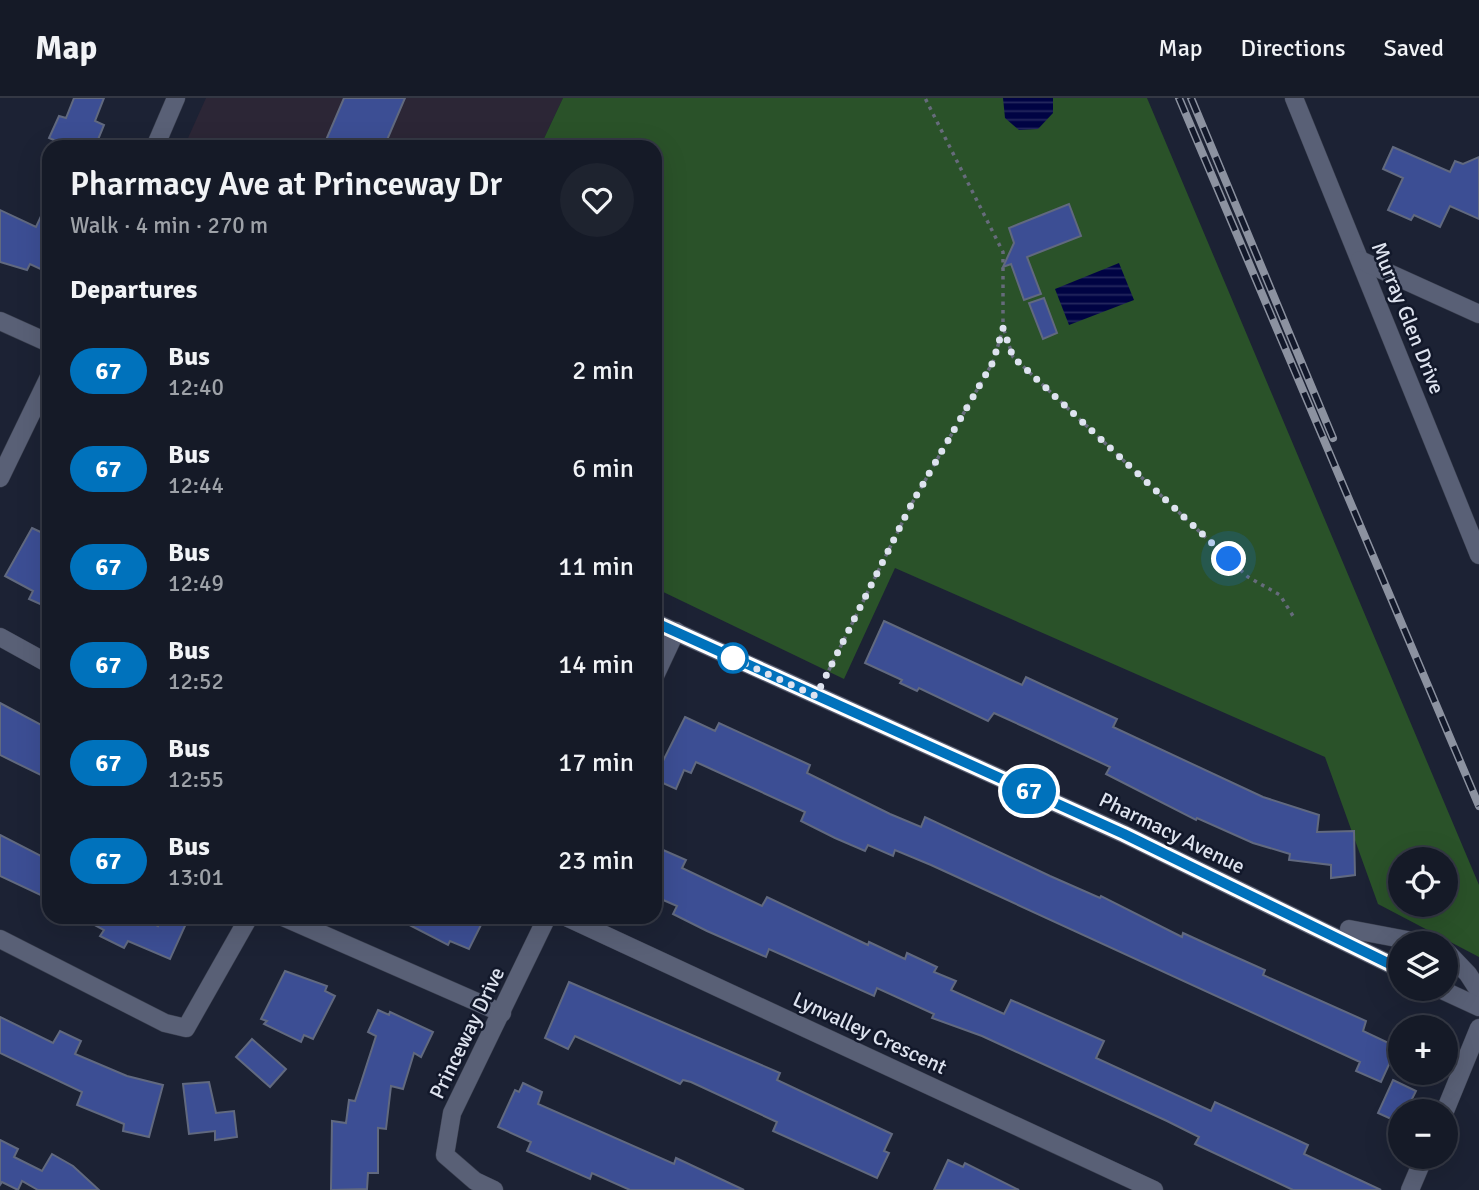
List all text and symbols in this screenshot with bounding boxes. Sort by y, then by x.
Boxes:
text: Map [35,28,97,69]
text: Map [1158,33,1203,63]
text: Directions [1241,33,1346,63]
text: Saved [1384,33,1444,63]
button: heart [560,163,634,237]
text: Pharmacy Ave at Princeway Dr [70,164,502,205]
text: Walk · 4 min · 270 m [70,211,268,240]
street label: Murray Glen Drive [1366,238,1450,398]
text: Departures [70,274,197,306]
text: Bus [168,341,210,373]
text: 2 min [572,355,634,387]
text: 67 [96,356,121,386]
text: 12:40 [168,373,224,402]
text: Bus [168,439,210,471]
text: 6 min [572,453,634,485]
text: 67 [96,454,121,484]
text: 12:44 [168,471,224,500]
text: Bus [168,537,210,569]
your location [1211,541,1246,576]
text: 11 min [558,551,634,583]
text: 67 [96,552,121,582]
text: 12:49 [168,569,224,598]
text: Bus [168,635,210,667]
unlabelled marker [718,643,748,673]
text: 14 min [558,649,634,681]
text: 67 [96,650,121,680]
text: 12:52 [168,667,224,696]
text: Bus [168,733,210,765]
text: 17 min [558,747,634,779]
text: 67 [96,748,121,778]
text: 12:55 [168,765,224,794]
line badge: 67 [998,768,1060,814]
text: 67 [1016,776,1042,806]
street label: Pharmacy Avenue [1095,786,1249,880]
text: Bus [168,831,210,863]
text: 23 min [558,845,634,877]
text: 67 [96,846,121,876]
map controls [1388,847,1458,1169]
button: locate [1388,847,1458,917]
text: 13:01 [168,863,224,892]
button: layers [1388,931,1458,1001]
street label: Princeway Drive [424,963,510,1103]
street label: Lynvalley Crescent [789,986,951,1080]
button: + [1388,1015,1458,1085]
button: − [1388,1099,1458,1169]

